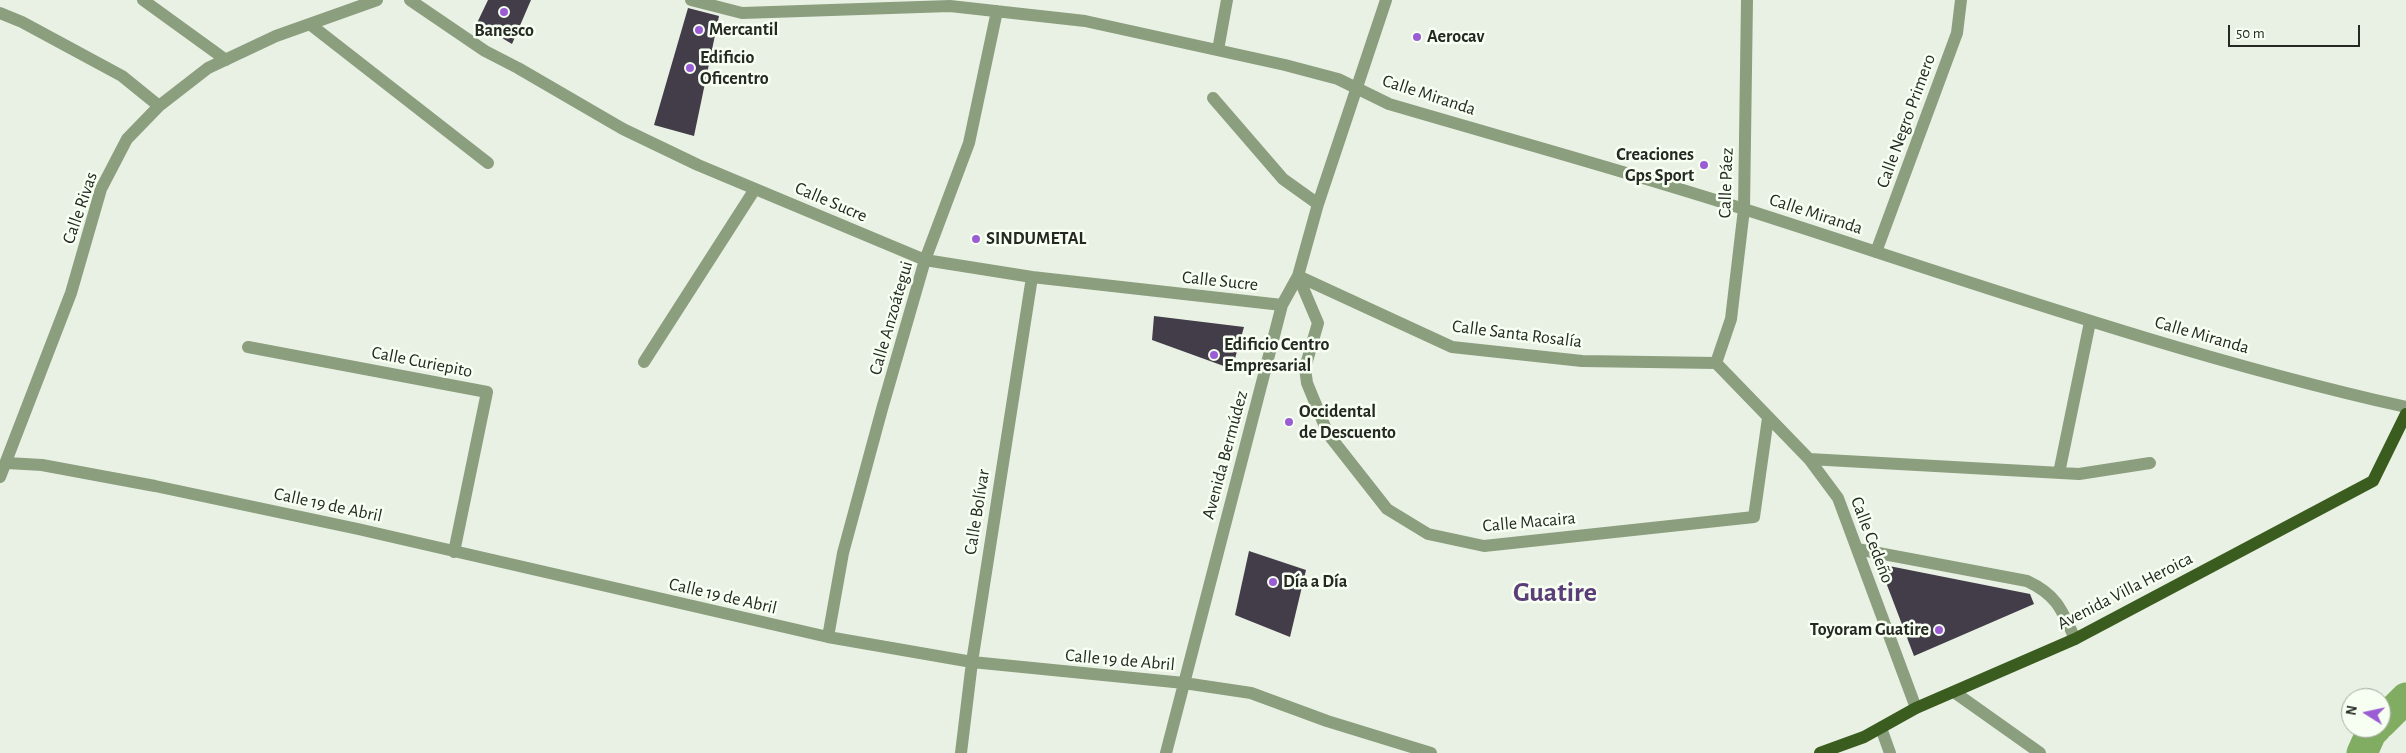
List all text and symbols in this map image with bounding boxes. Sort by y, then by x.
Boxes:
marker: Banesco [498,6,510,18]
scale bar [2231,15,2364,47]
place label: Mercantil [709,19,778,41]
place label: Banesco [474,20,534,42]
marker: Mercantil [693,24,705,36]
place label: Aerocav [1427,26,1484,48]
text: 50 m [2236,26,2265,41]
marker: Aerocav [1411,31,1423,43]
place label: Edificio Oficentro [700,47,769,90]
street label: Calle Negro Primero [1872,51,1940,191]
marker: Edificio Oficentro [684,62,696,74]
street label: Calle Miranda [1379,70,1479,120]
place label: Creaciones Gps Sport [1616,144,1694,186]
street label: Calle Páez [1714,147,1738,219]
marker: Creaciones Gps Sport [1698,159,1710,171]
street label: Calle Rivas [58,169,102,247]
street label: Calle Sucre [792,177,870,227]
street label: Calle Miranda [1766,189,1866,239]
place label: SINDUMETAL [986,228,1086,250]
marker: SINDUMETAL [970,233,982,245]
street label: Calle Anzoátegui [864,259,918,377]
street label: Calle Sucre [1181,266,1259,296]
street label: Calle Miranda [2152,311,2252,359]
street label: Calle Santa Rosalía [1451,315,1583,353]
place label: Edificio Centro Empresarial [1224,334,1329,376]
street label: Calle Curiepito [370,342,474,382]
marker: Edificio Centro Empresarial [1208,349,1220,361]
street label: Avenida Bermúdez [1197,388,1253,522]
place label: Occidental de Descuento [1299,401,1396,444]
marker: Occidental de Descuento [1283,416,1295,428]
street label: Calle Bolívar [960,468,994,556]
street label: Calle 19 de Abril [272,483,384,527]
street label: Calle Cedeño [1846,494,1898,586]
street label: Calle Macaira [1481,507,1577,537]
street label: Avenida Villa Heroica [2054,548,2196,634]
place label: Día a Día [1283,571,1347,593]
street label: Calle 19 de Abril [667,573,779,619]
marker: Día a Día [1267,576,1279,588]
district label: Guatire [1513,576,1597,610]
place label: Toyoram Guatire [1810,619,1929,641]
marker: Toyoram Guatire [1933,624,1945,636]
street label: Calle 19 de Abril [1064,644,1176,676]
north arrow [2341,688,2391,738]
text: N [2344,705,2360,717]

